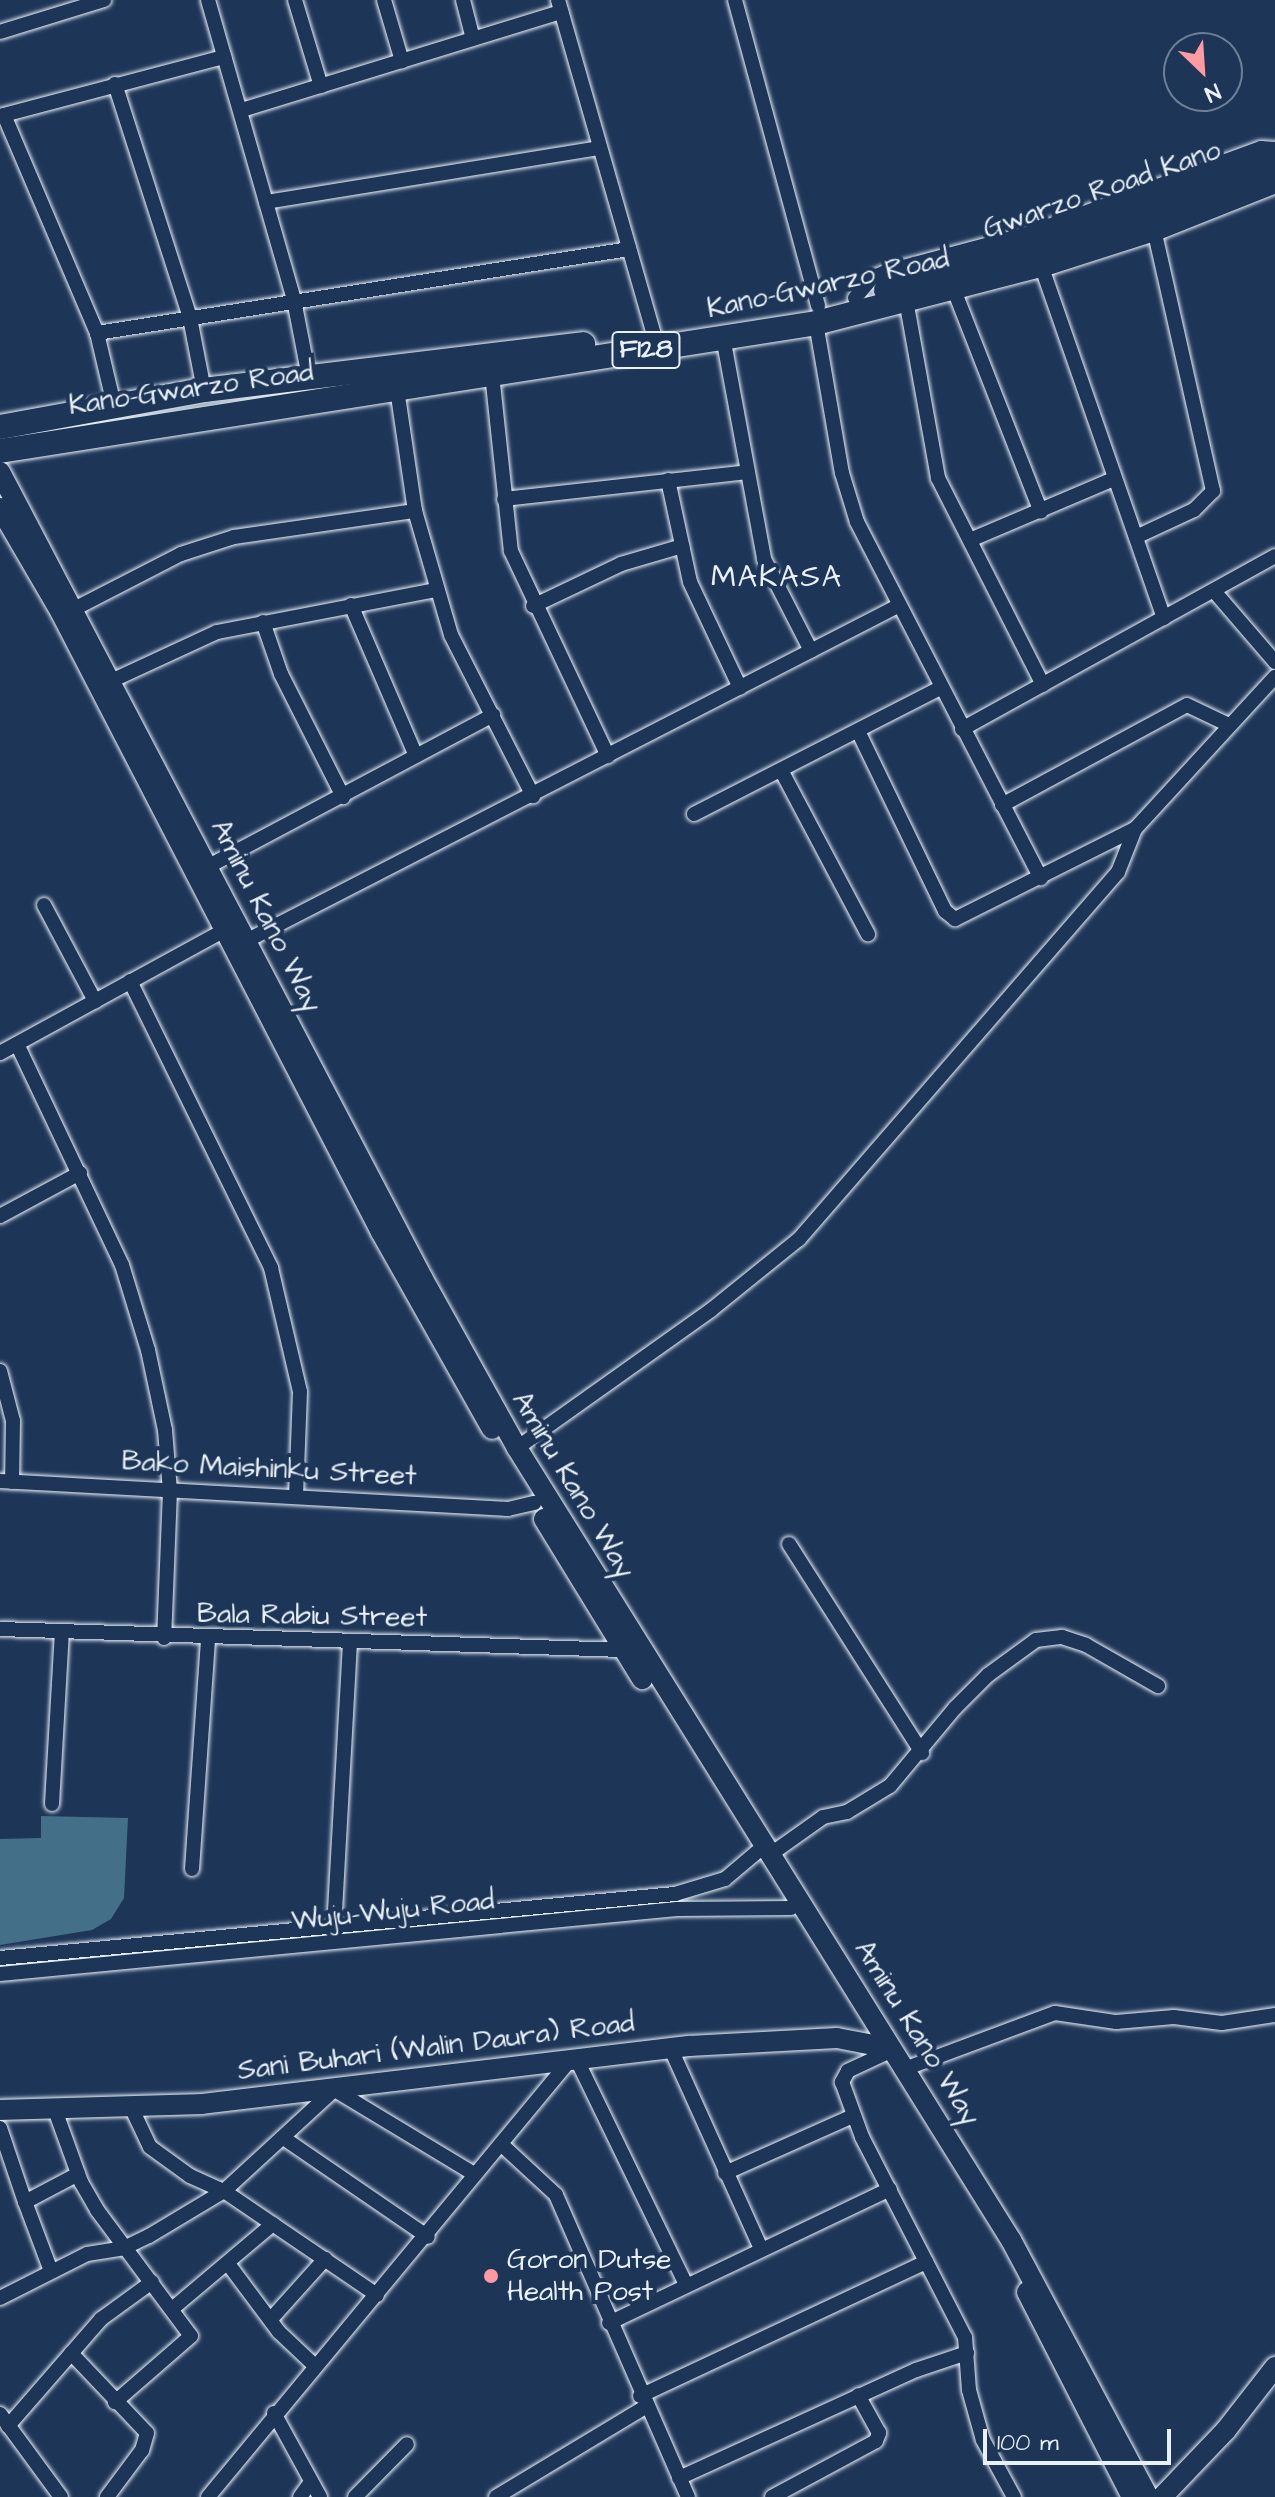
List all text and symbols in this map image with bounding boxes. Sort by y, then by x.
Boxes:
north arrow [1163,32,1243,112]
text: N [1200,75,1225,109]
street label: Gwarzo Road Kano [979,134,1225,246]
street label: Kano-Gwarzo Road [704,242,952,326]
road number: F128 [610,328,682,372]
street label: Kano-Gwarzo Road [67,355,315,423]
district label: MAKASA [711,559,843,595]
street label: Aminu Kano Way [203,814,329,1018]
street label: Aminu Kano Way [504,1386,642,1584]
street label: Bako Maishinku Street [121,1445,417,1493]
street label: Bala Rabiu Street [197,1597,427,1635]
street label: Wuju-Wuju Road [290,1884,496,1938]
street label: Aminu Kano Way [847,1934,987,2132]
street label: Sani Buhari (Walin Daura) Road [236,2006,636,2088]
place label: Goron Dutse Health Post [507,2243,671,2309]
marker: Goron Dutse Health Post [482,2267,500,2285]
scale bar [987,2413,1175,2463]
text: 100 m [997,2426,1059,2460]

